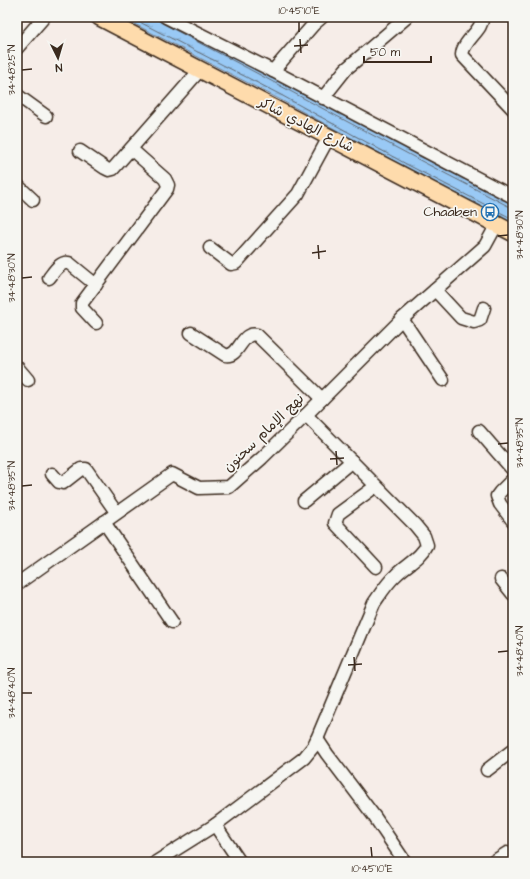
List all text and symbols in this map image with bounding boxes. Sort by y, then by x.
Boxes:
text: 10°45'10"E [278,4,320,18]
north arrow [38,38,78,78]
scale bar [364,38,431,64]
text: 50 m [370,44,401,61]
text: 34°48'25"N [5,45,19,95]
text: N [55,60,63,75]
street label: شارع الهادي شاكر [254,92,357,158]
place label: Chaaben [423,202,477,222]
bus stop icon: Chaaben [480,202,500,222]
text: 34°48'30"N [513,210,527,260]
text: 34°48'30"N [5,253,19,303]
street label: نهج الإمام سحنون [219,389,309,477]
text: 34°48'35"N [513,418,527,468]
text: 34°48'35"N [5,461,19,511]
text: 34°48'40"N [513,626,527,676]
text: 34°48'40"N [5,668,19,718]
text: 10°45'10"E [351,862,393,876]

